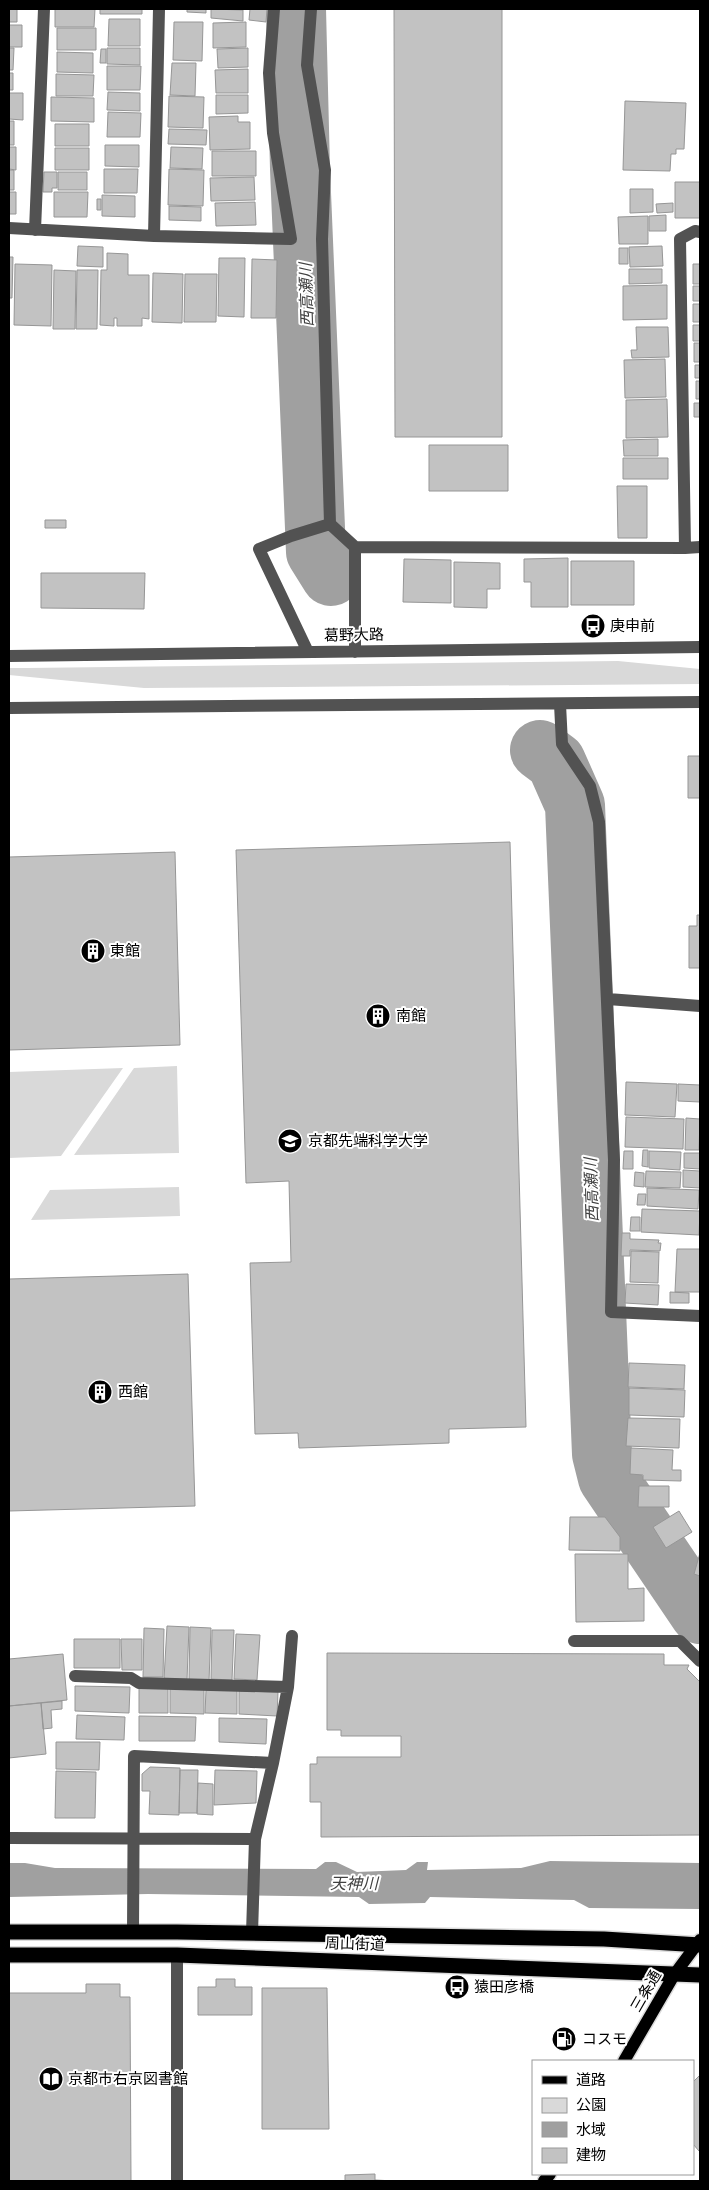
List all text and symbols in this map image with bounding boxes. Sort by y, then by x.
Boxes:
water label: 西高瀬川 [296,261,317,327]
bus stop icon: 庚申前 [580,613,606,639]
place label: 庚申前 [610,616,655,635]
street label: 葛野大路 [324,624,384,645]
building icon: 東館 [80,938,106,964]
place label: 東館 [110,941,140,960]
building icon: 南館 [365,1003,391,1029]
place label: 南館 [396,1006,426,1025]
school or university icon: 京都先端科学大学 [277,1128,303,1154]
place label: 京都先端科学大学 [308,1131,428,1150]
water label: 西高瀬川 [581,1156,602,1222]
building icon: 西館 [87,1379,113,1405]
place label: 西館 [118,1382,148,1401]
water label: 天神川 [330,1874,380,1893]
street label: 周山街道 [325,1933,385,1954]
street label: 三条通 [626,1967,665,2015]
bus stop icon: 猿田彦橋 [444,1974,470,2000]
place label: 猿田彦橋 [474,1977,534,1996]
fuel station icon: コスモ [551,2026,577,2052]
place label: コスモ [582,2029,627,2048]
legend [532,2060,694,2175]
library icon: 京都市右京図書館 [38,2066,64,2092]
place label: 京都市右京図書館 [68,2069,188,2088]
text: 道路 [576,2070,606,2089]
text: 公園 [576,2095,606,2114]
text: 水域 [576,2120,606,2139]
text: 建物 [576,2145,606,2164]

